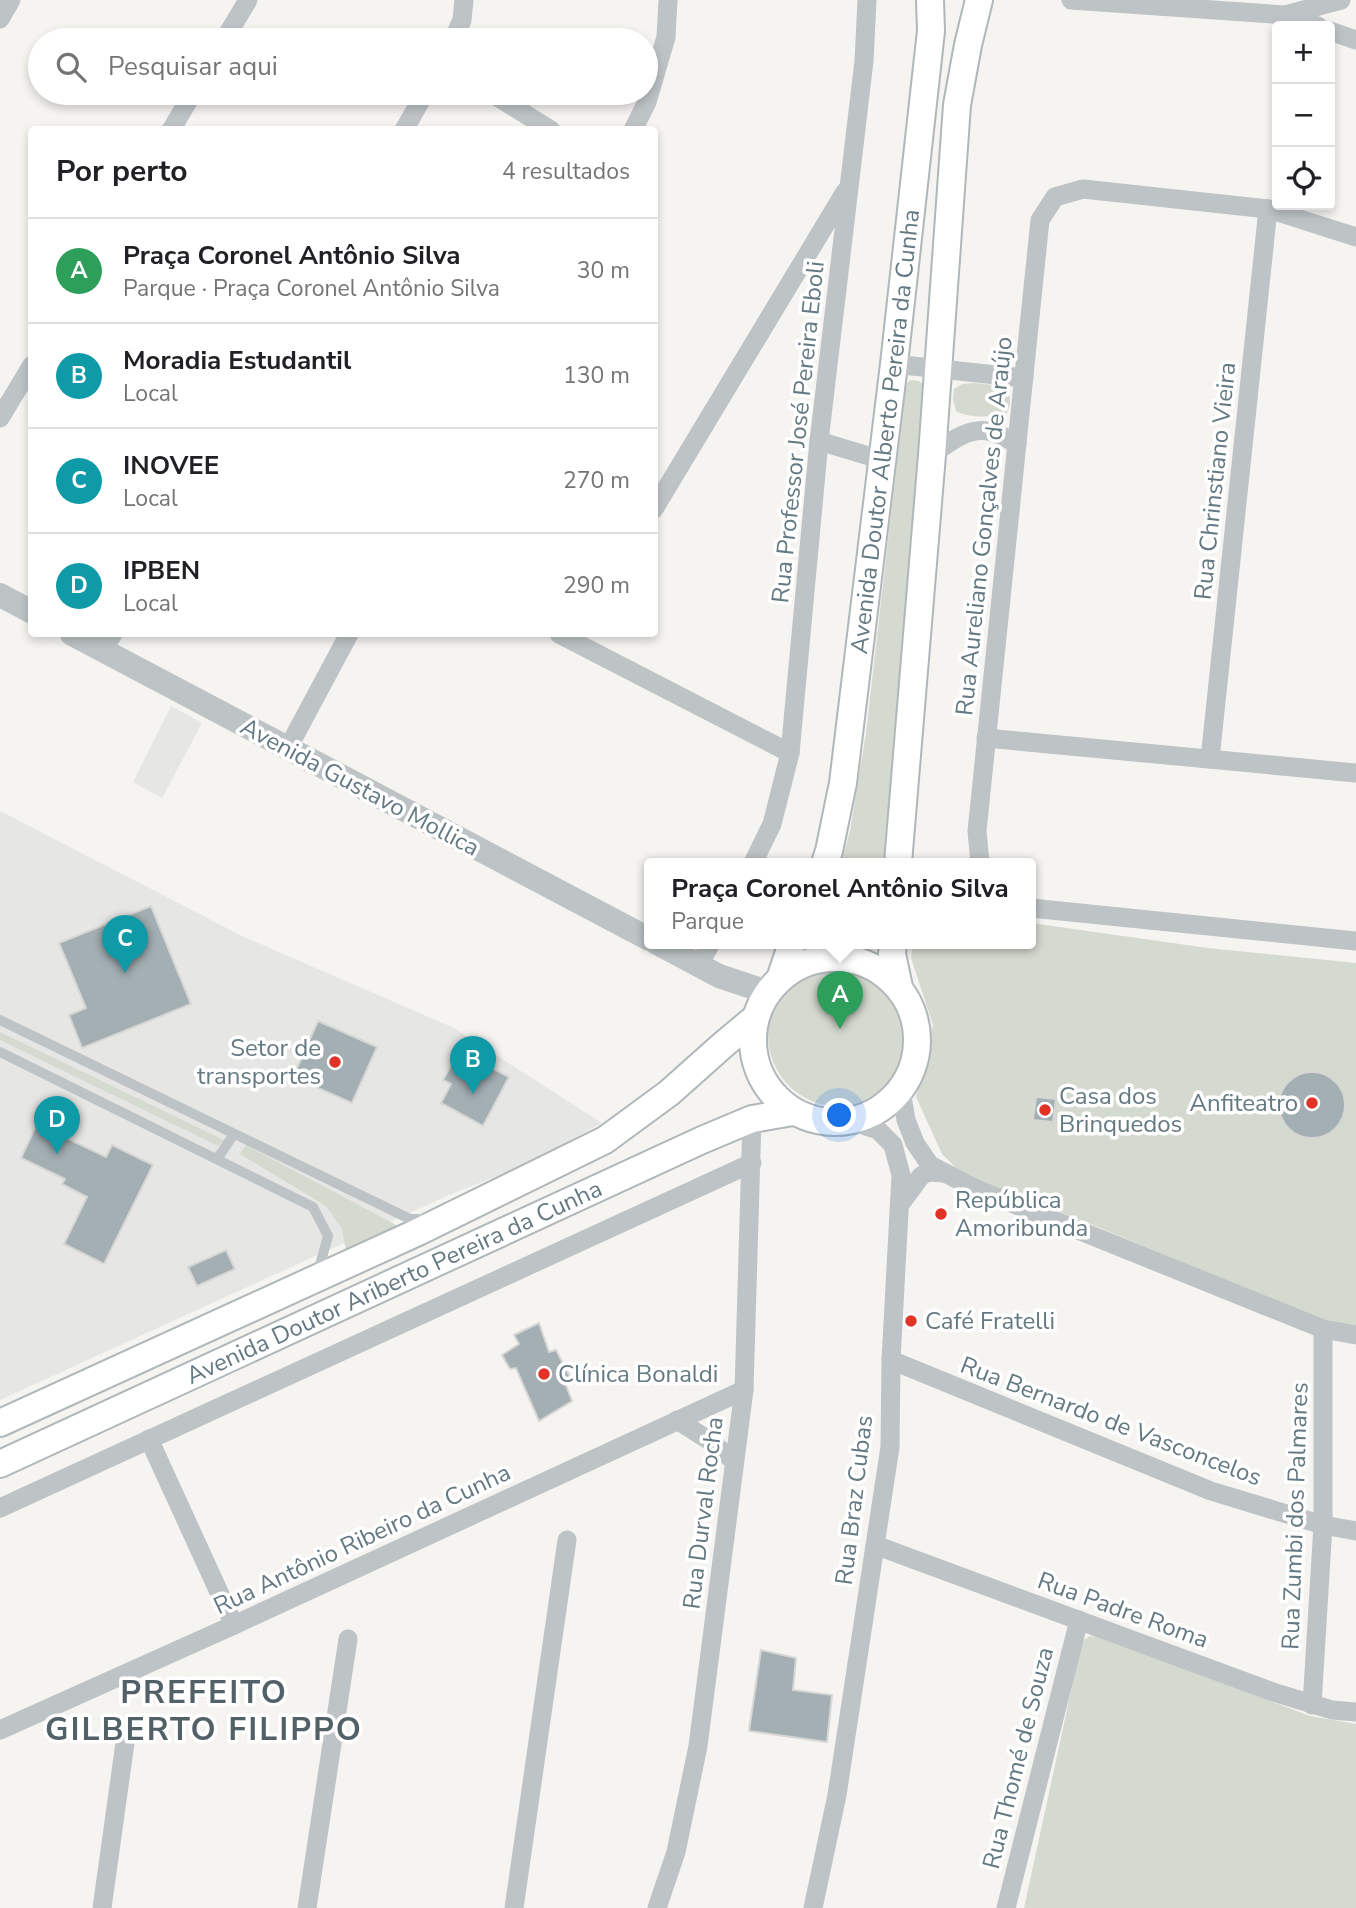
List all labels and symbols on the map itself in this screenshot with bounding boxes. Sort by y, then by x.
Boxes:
street label: Avenida Doutor Alberto Pereira da Cunha [843,208,927,656]
street label: Rua Professor José Pereira Eboli [764,259,832,605]
street label: Rua Aureliano Gonçalves de Araújo [948,335,1020,717]
street label: Rua Chrinstiano Vieira [1187,361,1243,601]
street label: Avenida Gustavo Mollica [235,710,485,864]
pin: C [102,915,148,973]
pin: A [817,971,863,1029]
place label: Setor de transportes [197,1032,321,1092]
pin: B [450,1036,496,1094]
marker: Setor de transportes [327,1054,343,1070]
place label: Casa dos Brinquedos [1059,1080,1182,1140]
place label: Anfiteatro [1190,1087,1298,1119]
marker: Anfiteatro [1304,1095,1320,1111]
pin: D [34,1096,80,1154]
your location [822,1098,856,1132]
marker: Casa dos Brinquedos [1037,1102,1053,1118]
street label: Avenida Doutor Ariberto Pereira da Cunha [181,1172,607,1392]
place label: República Amoribunda [955,1184,1088,1244]
marker: República Amoribunda [933,1206,949,1222]
place label: Café Fratelli [925,1305,1055,1337]
marker: Café Fratelli [903,1313,919,1329]
street label: Rua Bernardo de Vasconcelos [956,1349,1266,1493]
place label: Clínica Bonaldi [558,1358,718,1390]
marker: Clínica Bonaldi [536,1366,552,1382]
street label: Rua Zumbi dos Palmares [1274,1382,1316,1650]
street label: Rua Braz Cubas [828,1413,880,1587]
street label: Rua Durval Rocha [675,1415,731,1611]
street label: Rua Antônio Ribeiro da Cunha [208,1456,516,1622]
street label: Rua Padre Roma [1033,1564,1213,1656]
street label: Rua Thomé de Souza [975,1644,1061,1872]
district label: PREFEITO GILBERTO FILIPPO [45,1671,363,1751]

